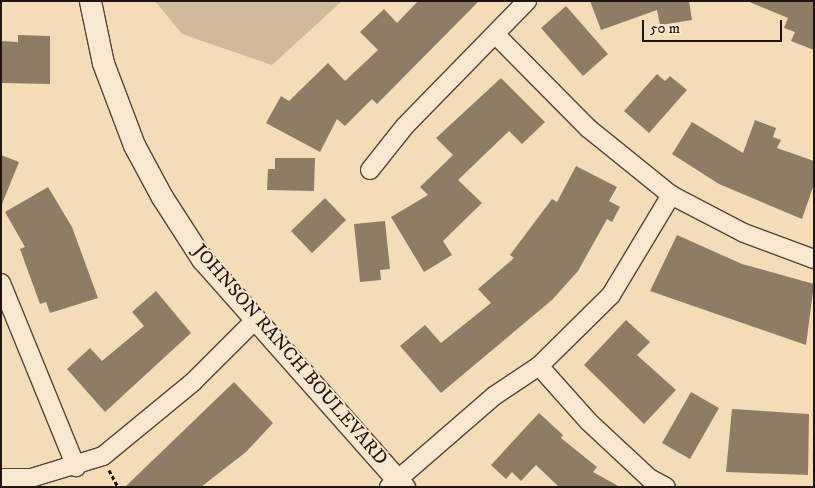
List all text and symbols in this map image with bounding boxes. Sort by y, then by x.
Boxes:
scale bar [645,10,785,42]
text: 50 m [650,19,680,38]
street label: JOHNSON RANCH BOULEVARD [188,240,392,470]

